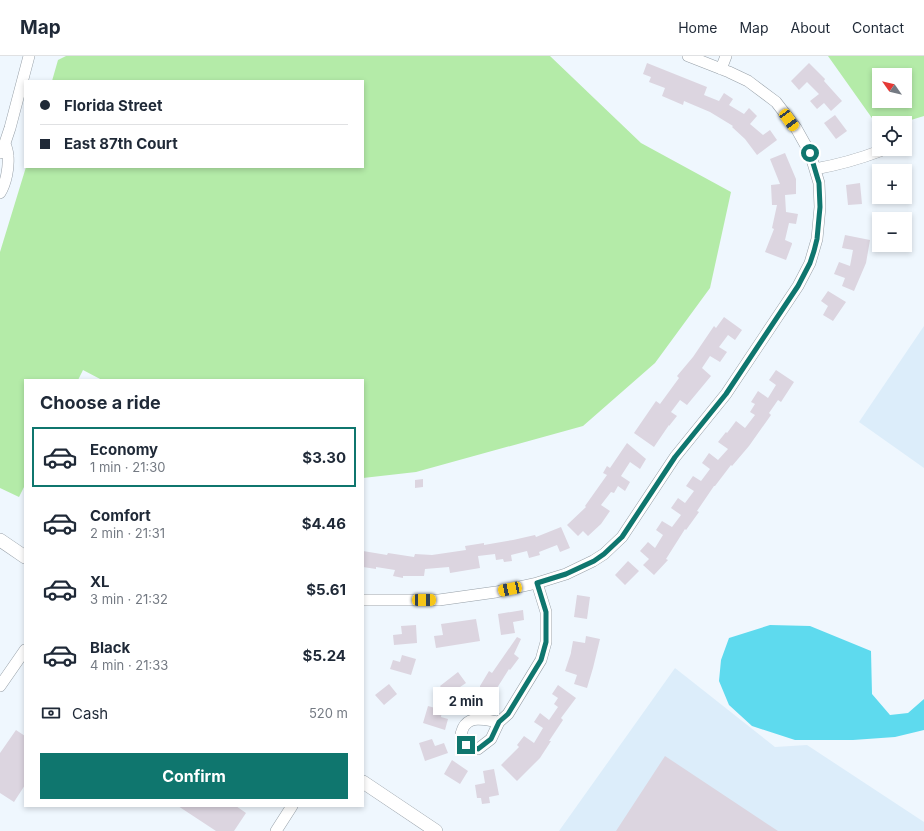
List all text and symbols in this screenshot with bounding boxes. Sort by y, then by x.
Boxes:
text: Map [20,16,61,39]
text: Home [678,19,717,36]
text: Map [739,19,769,36]
text: About [791,19,830,36]
text: Contact [852,19,904,36]
north arrow [872,68,912,108]
map controls [872,68,912,252]
text: Florida Street [64,96,163,115]
car [777,107,801,133]
button: locate [872,116,912,156]
text: East 87th Court [64,134,178,153]
route start [801,144,819,162]
button: + [872,164,912,204]
button: − [872,212,912,252]
text: Choose a ride [40,392,161,413]
icon: car [42,439,78,475]
text: Economy [90,440,158,459]
text: $3.30 [302,448,346,467]
text: 1 min · 21:30 [90,459,165,475]
icon: car [42,505,78,541]
text: Comfort [90,506,151,525]
text: $4.46 [302,514,346,533]
text: 2 min · 21:31 [90,525,165,541]
icon: car [42,571,78,607]
text: XL [90,572,110,591]
text: $5.61 [306,580,346,599]
car [497,581,523,597]
text: 3 min · 21:32 [90,591,168,607]
car [412,594,436,606]
icon: car [42,637,78,673]
text: Black [90,638,130,657]
text: $5.24 [303,646,346,665]
text: 4 min · 21:33 [90,657,168,673]
callout: 2 min [433,687,499,715]
text: 2 min [449,693,483,709]
icon: cash [40,702,62,724]
text: Cash [72,704,108,723]
text: 520 m [309,705,348,721]
route end [457,736,475,754]
button: Confirm [40,753,348,799]

